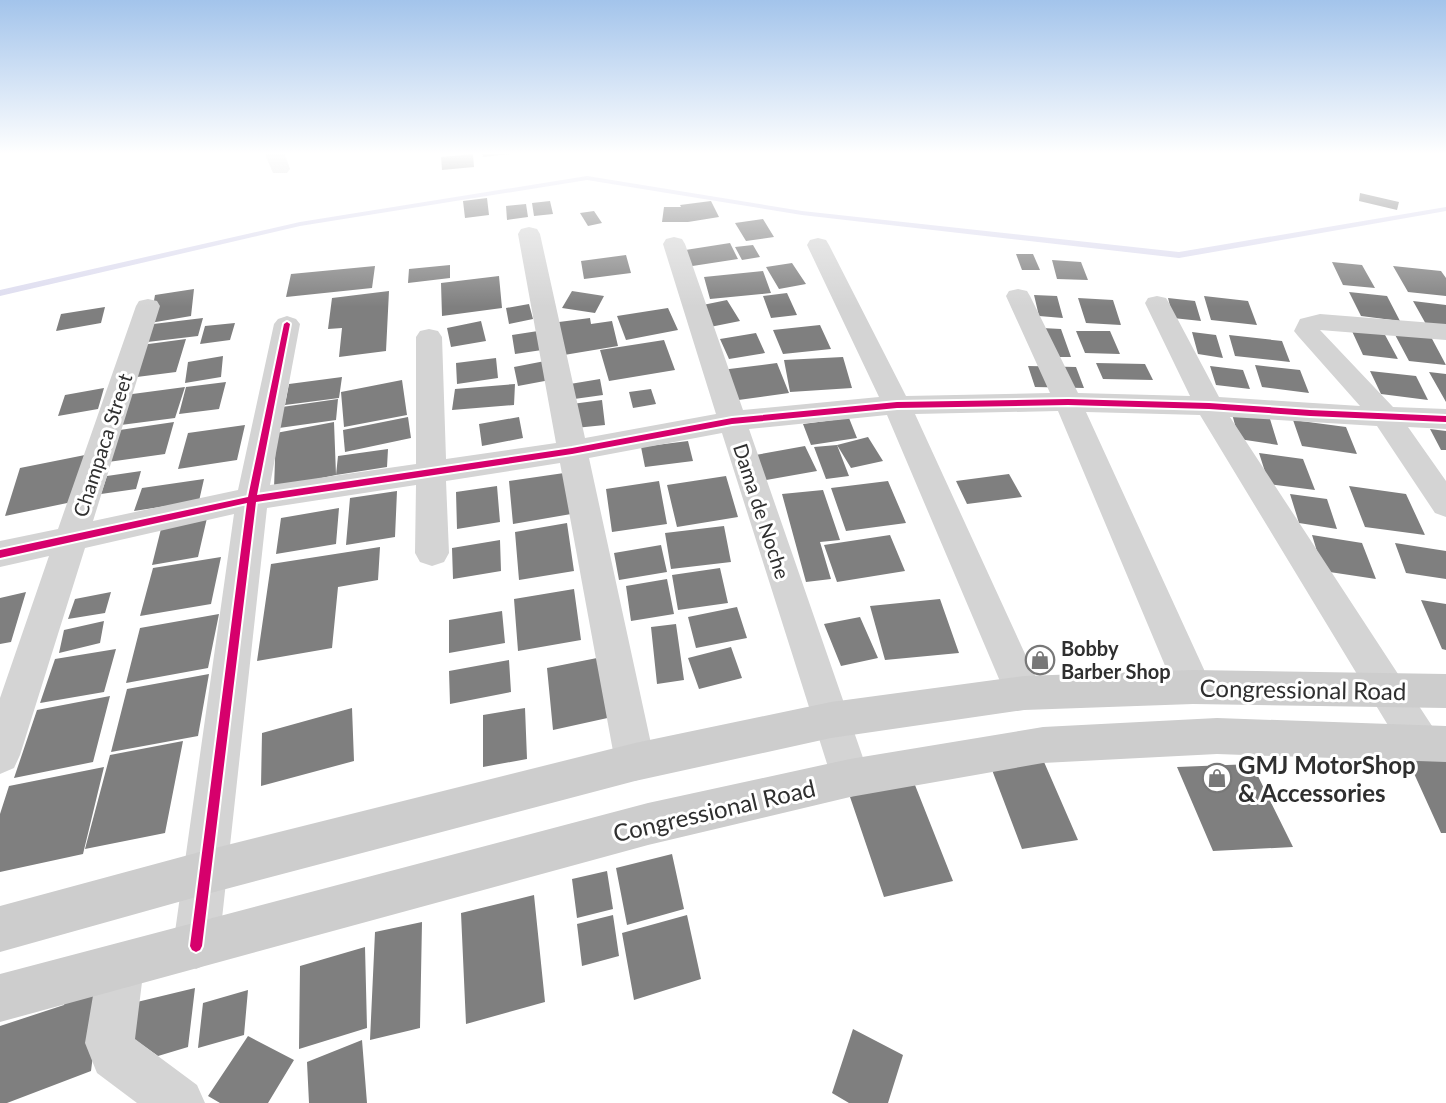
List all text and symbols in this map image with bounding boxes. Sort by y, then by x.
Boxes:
street label: Champaca Street [68,370,136,520]
street label: Dama de Noche [729,440,795,582]
place label: Bobby Barber Shop [1061,636,1171,683]
shop icon: Bobby Barber Shop [1024,644,1056,676]
street label: Congressional Road [1199,673,1407,705]
place label: GMJ MotorShop & Accessories [1238,750,1416,807]
shop icon: GMJ MotorShop & Accessories [1201,762,1233,794]
street label: Congressional Road [610,773,818,847]

